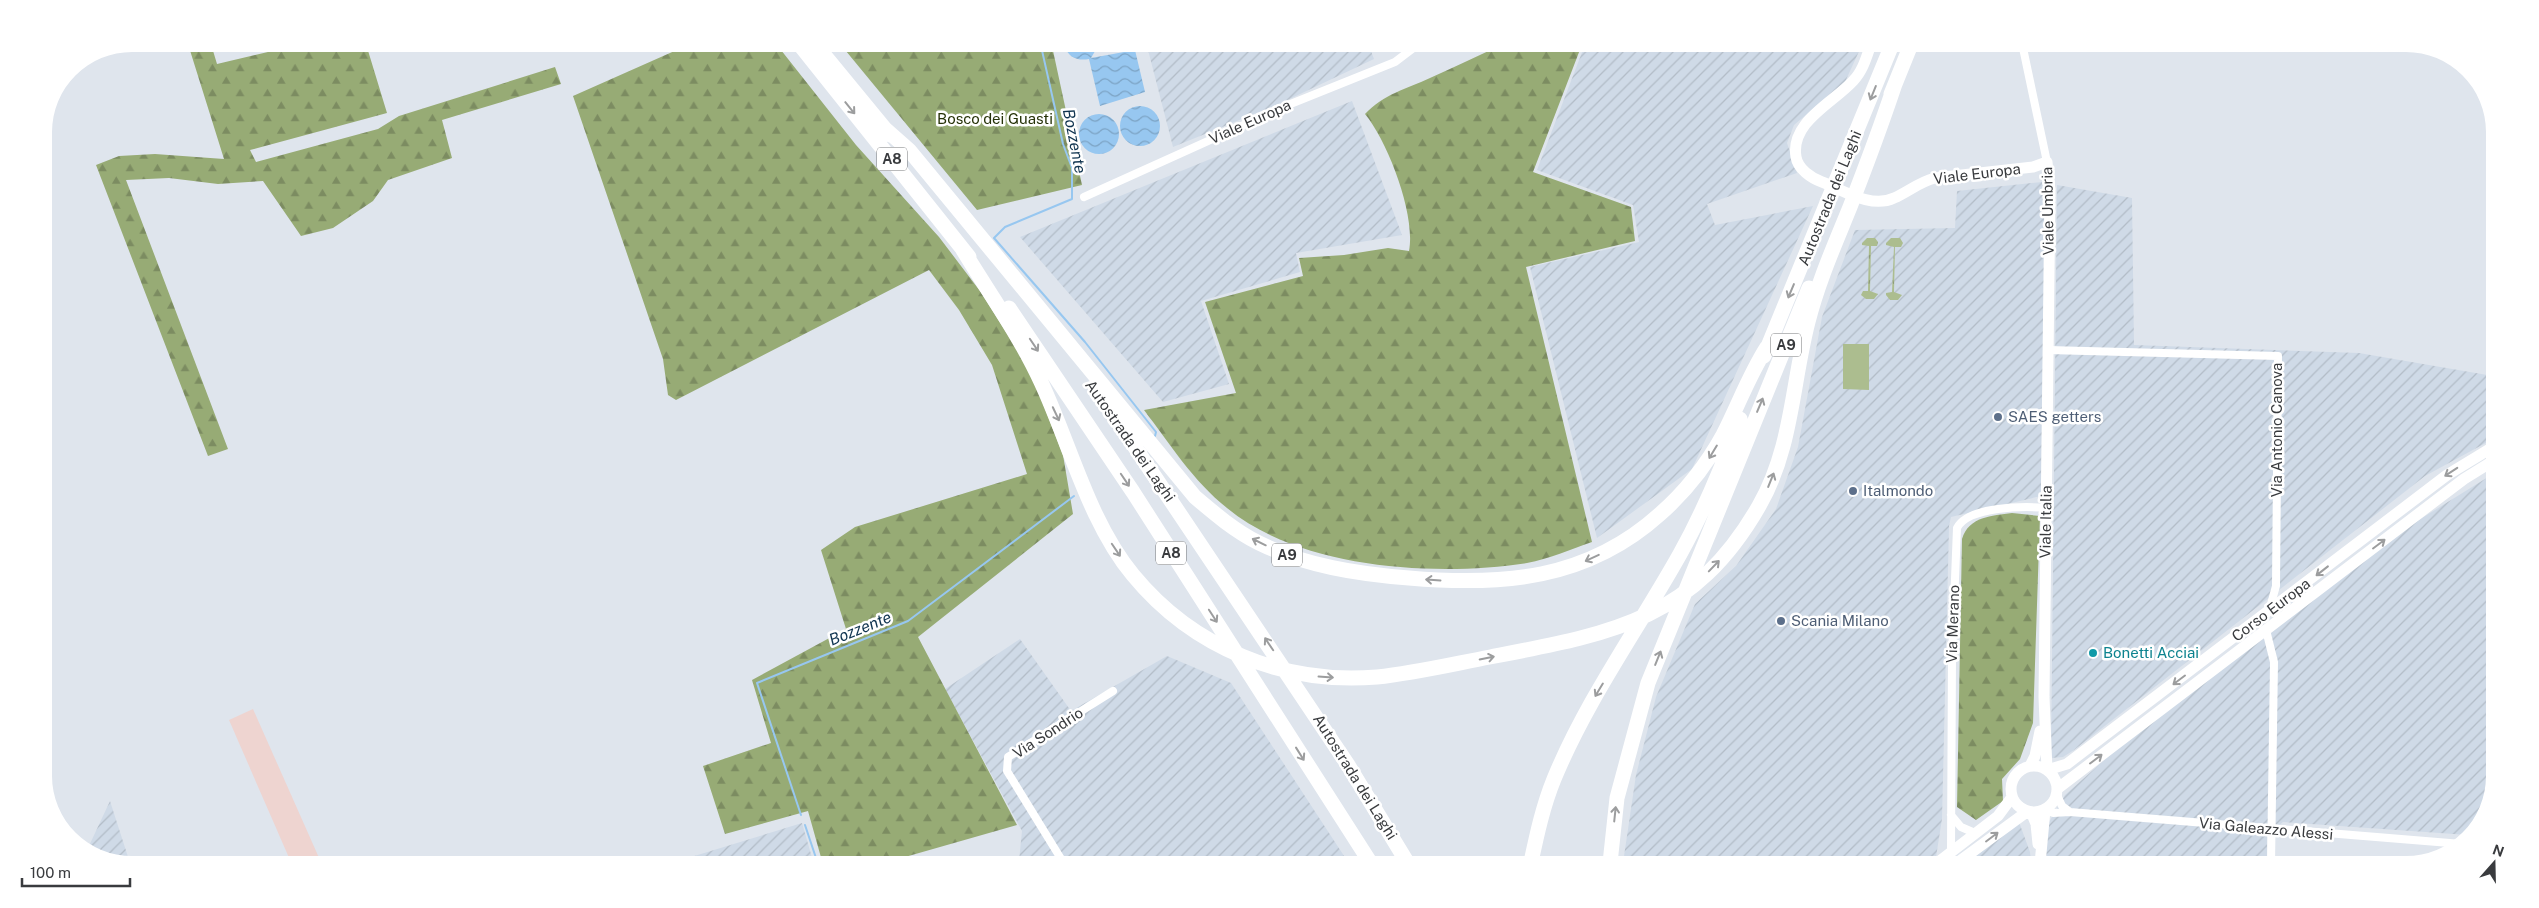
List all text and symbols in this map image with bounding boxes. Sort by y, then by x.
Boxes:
one-way arrow [1868,84,1877,100]
street label: Viale Europa [1206,96,1293,147]
one-way arrow [845,101,856,114]
water label: Bozzente [1059,107,1090,175]
park label: Bosco dei Guasti [937,110,1053,127]
street label: Autostrada dei Laghi [1795,128,1864,268]
road number: A8 [877,148,907,170]
street label: Viale Europa [1932,160,2021,187]
street label: Viale Umbria [2038,167,2057,255]
one-way arrow [1786,283,1796,298]
road number: A9 [1771,334,1801,356]
one-way arrow [1029,338,1039,352]
street label: Via Antonio Canova [2268,363,2285,497]
street label: Autostrada dei Laghi [1082,377,1179,505]
one-way arrow [1757,398,1766,413]
one-way arrow [1051,406,1061,421]
place label: SAES getters [2008,408,2101,425]
marker: SAES getters [1992,411,2004,423]
one-way arrow [1707,445,1717,459]
one-way arrow [2445,467,2459,477]
one-way arrow [1119,473,1130,487]
one-way arrow [1767,473,1777,488]
place label: Italmondo [1863,482,1933,499]
marker: Italmondo [1847,485,1859,497]
street label: Viale Italia [2036,485,2055,559]
one-way arrow [1252,537,1267,546]
one-way arrow [2372,539,2386,549]
road number: A8 [1156,542,1186,564]
one-way arrow [1111,543,1121,557]
road number: A9 [1272,544,1302,566]
one-way arrow [1585,554,1600,564]
one-way arrow [1708,560,1720,573]
one-way arrow [2316,565,2329,576]
street label: Corso Europa [2228,575,2313,645]
one-way arrow [1426,576,1442,585]
street label: Via Merano [1943,584,1962,663]
water label: Bozzente [826,607,894,650]
one-way arrow [1208,609,1218,623]
place label: Scania Milano [1791,612,1889,629]
marker: Scania Milano [1775,615,1787,627]
one-way arrow [1264,637,1274,651]
place label: Bonetti Acciai [2103,644,2199,661]
marker: Bonetti Acciai [2087,647,2099,659]
one-way arrow [1653,651,1663,666]
one-way arrow [1479,652,1495,662]
one-way arrow [1318,673,1334,682]
one-way arrow [2172,675,2186,685]
one-way arrow [1594,683,1604,697]
street label: Via Sondrio [1010,704,1086,762]
street label: Autostrada dei Laghi [1310,711,1401,842]
one-way arrow [1295,746,1305,760]
one-way arrow [2089,754,2103,764]
one-way arrow [1611,806,1620,822]
street label: Via Galeazzo Alessi [2198,814,2334,843]
one-way arrow [1985,832,1999,842]
north arrow [2469,838,2519,888]
text: N [2491,841,2506,860]
scale bar [22,856,130,888]
text: 100 m [30,864,71,881]

